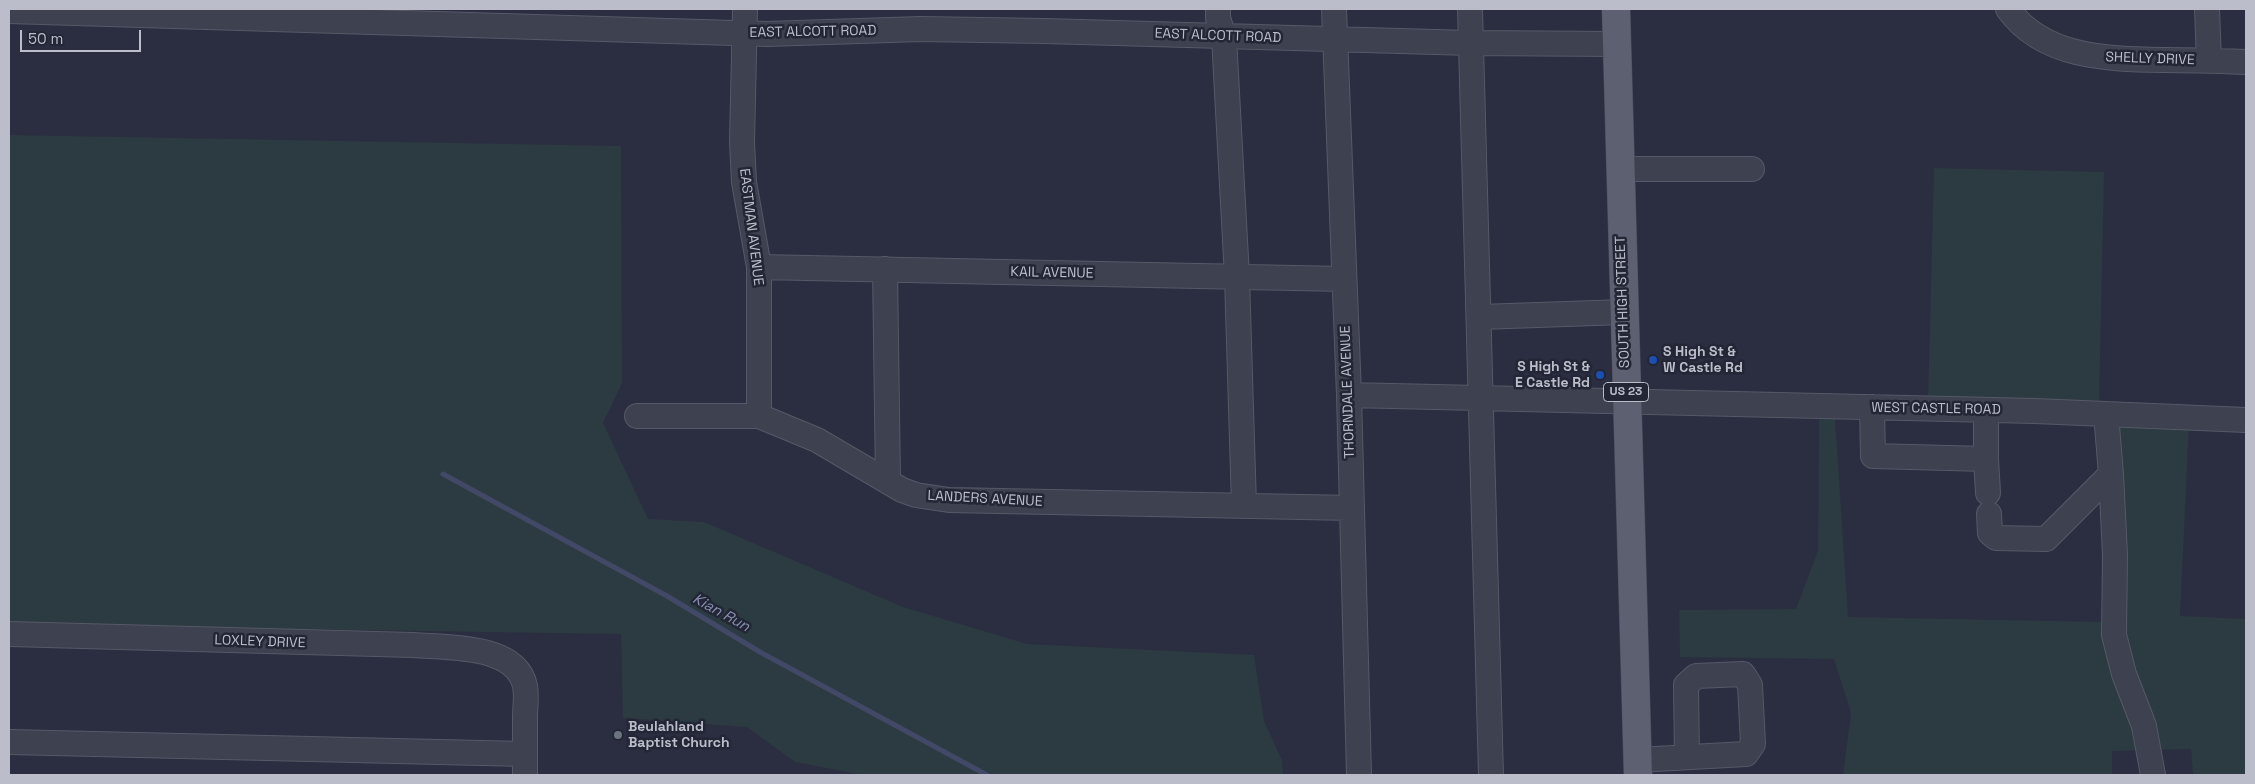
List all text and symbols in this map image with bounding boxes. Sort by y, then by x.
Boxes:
scale bar [22,20,144,52]
street label: EAST ALCOTT ROAD [749,22,877,42]
street label: EAST ALCOTT ROAD [1154,25,1282,47]
text: 50 m [28,29,63,48]
street label: SHELLY DRIVE [2105,49,2195,69]
street label: EASTMAN AVENUE [735,167,767,287]
street label: SOUTH HIGH STREET [1612,236,1634,368]
street label: KAIL AVENUE [1010,264,1094,282]
street label: THORNDALE AVENUE [1337,325,1359,459]
place label: S High St & W Castle Rd [1663,344,1743,377]
marker: S High St & W Castle Rd [1647,354,1659,366]
place label: S High St & E Castle Rd [1515,359,1590,392]
marker: S High St & E Castle Rd [1594,369,1606,381]
road number: US 23 [1604,382,1648,402]
street label: WEST CASTLE ROAD [1871,399,2001,419]
street label: LANDERS AVENUE [927,488,1043,510]
water label: Kian Run [689,590,753,636]
street label: LOXLEY DRIVE [214,632,306,652]
place label: Beulahland Baptist Church [628,719,730,752]
marker: Beulahland Baptist Church [612,729,624,741]

